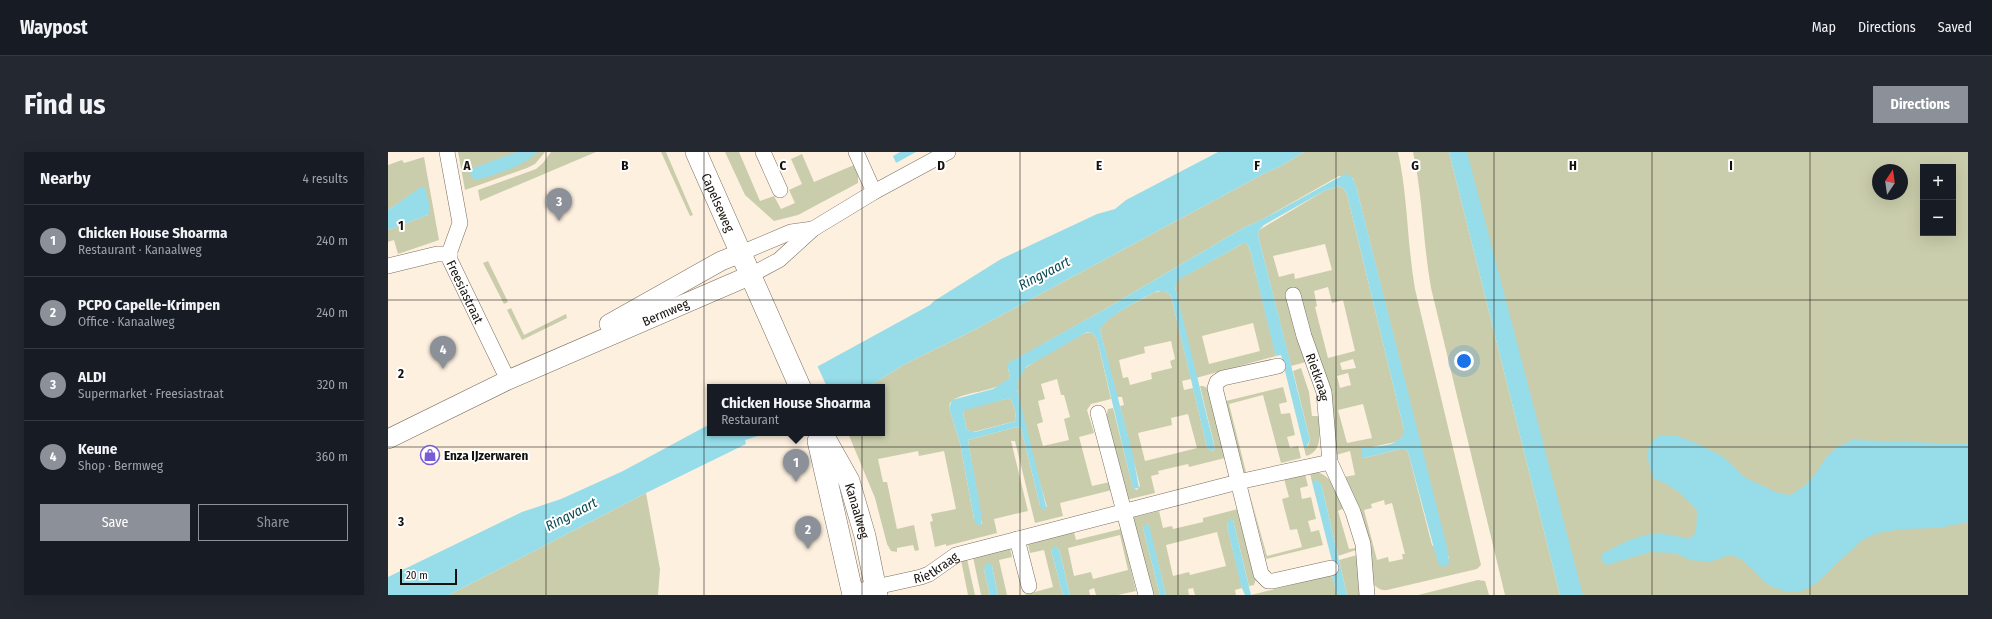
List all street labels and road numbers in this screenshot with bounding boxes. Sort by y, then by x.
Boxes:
street label: Capelseweg [698,171,738,235]
street label: Freesiastraat [443,258,487,327]
street label: Bermweg [640,296,692,329]
street label: Rietkraag [1303,351,1332,403]
street label: Kanaalweg [842,481,873,541]
street label: Rietkraag [912,548,962,586]

